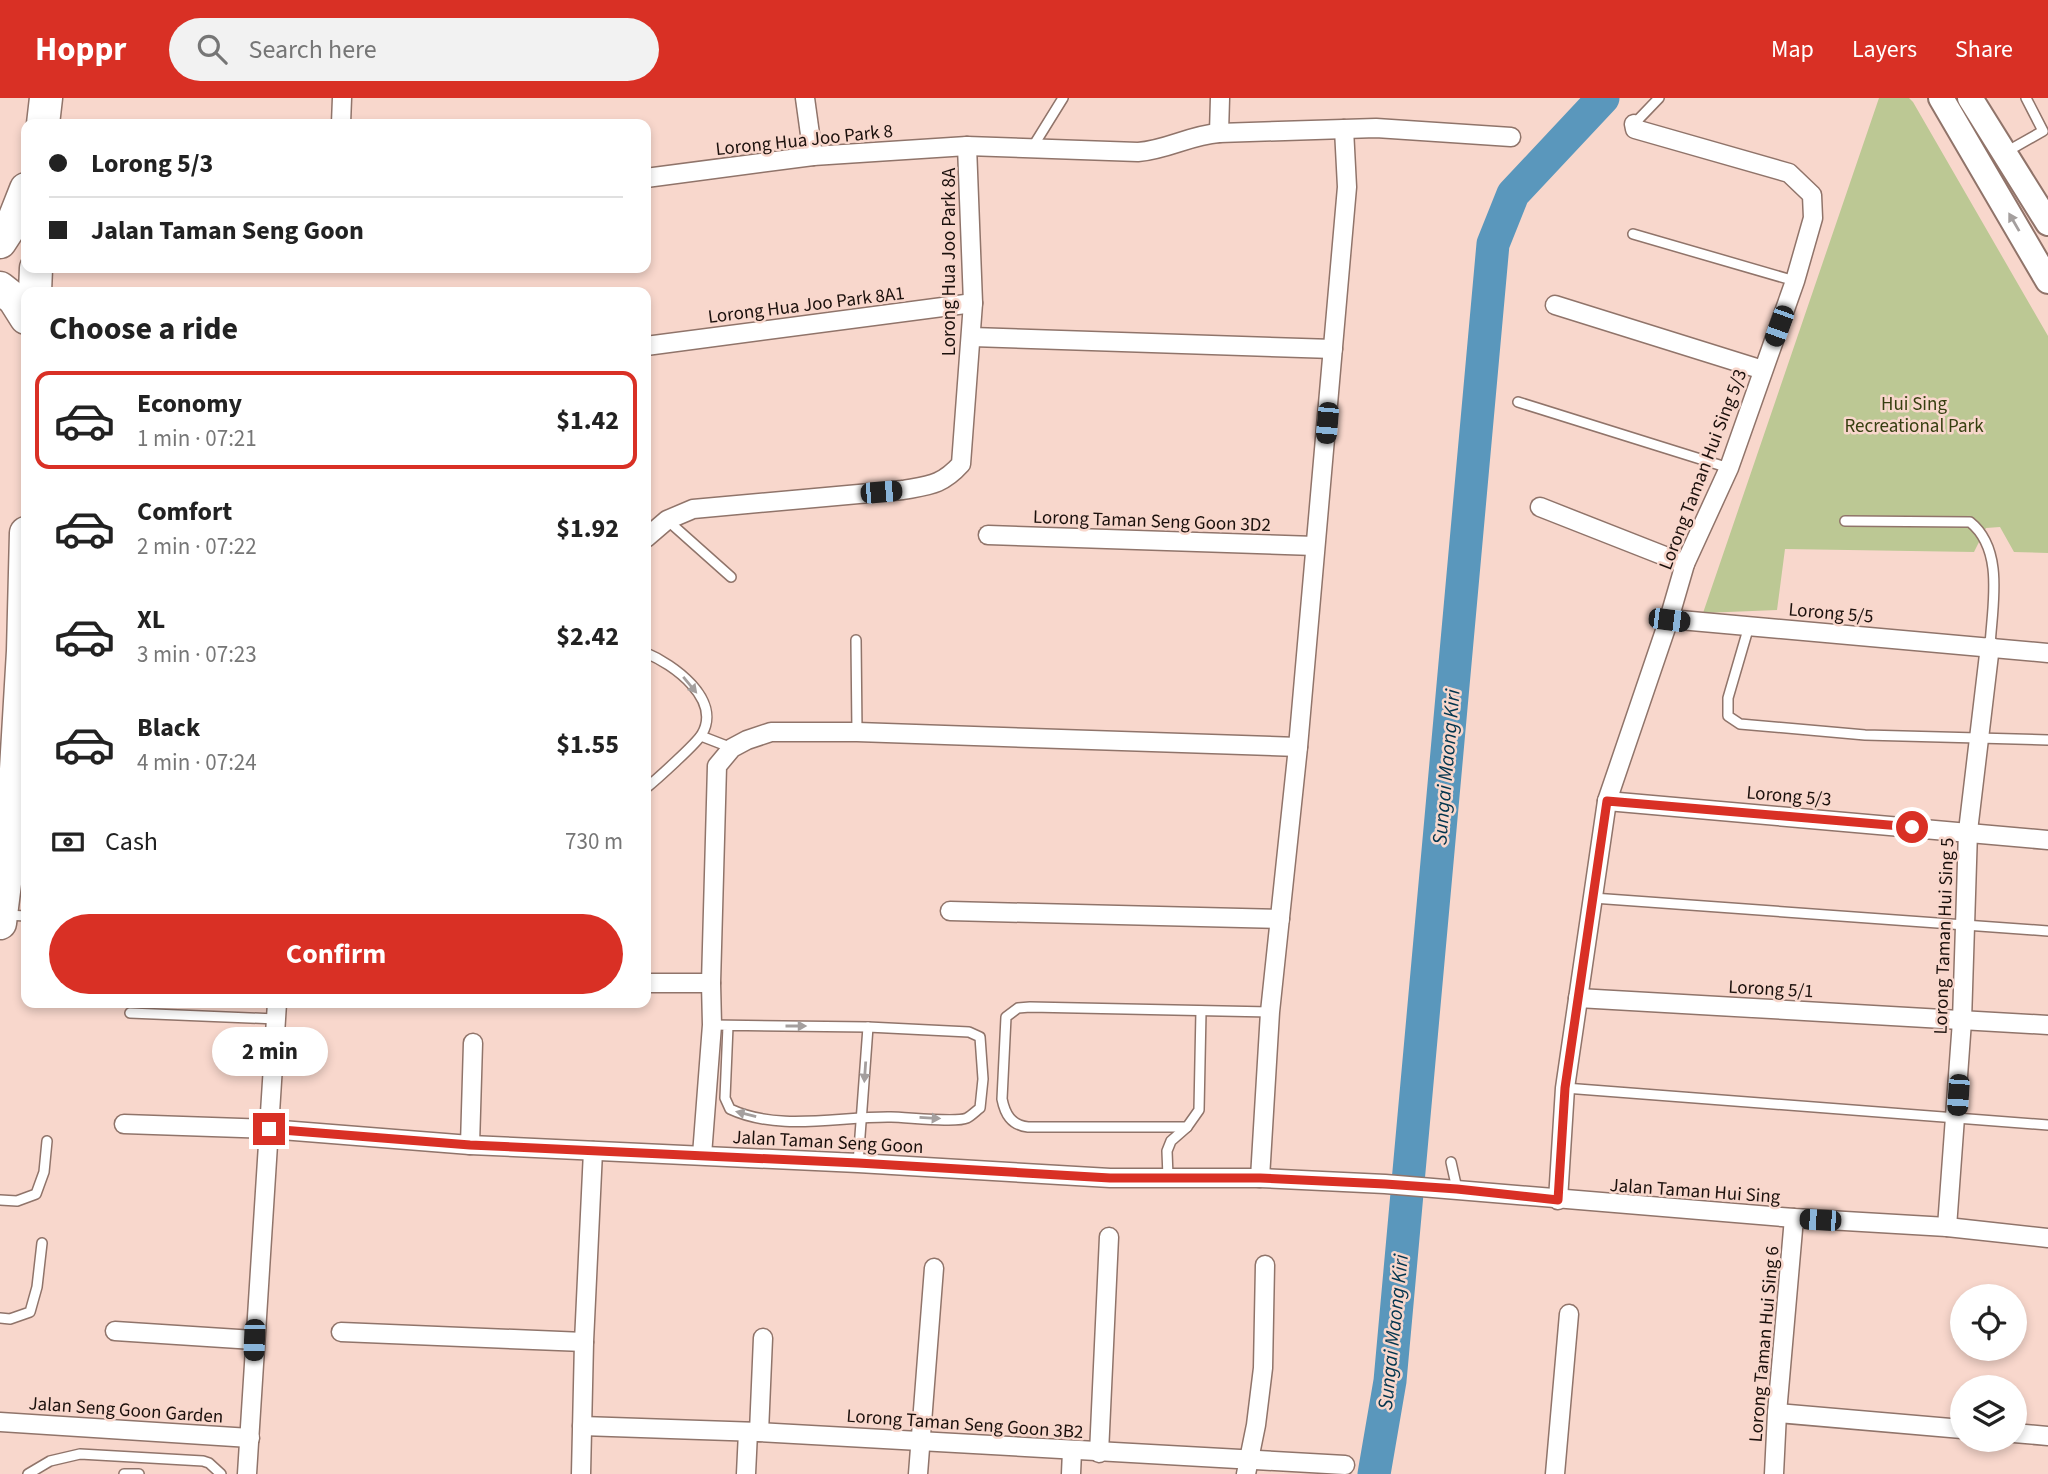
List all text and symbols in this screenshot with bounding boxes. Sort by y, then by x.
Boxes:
search box [169,18,659,81]
text: Hoppr [35,26,127,73]
icon: search [193,30,231,68]
text: Search here [249,31,377,68]
text: Map [1771,32,1814,67]
text: Layers [1852,32,1917,67]
text: Share [1955,32,2013,67]
street label: Lorong Hua Joo Park 8 [714,118,894,163]
text: Lorong 5/3 [91,145,213,182]
street label: Lorong Hua Joo Park 8A [936,167,963,356]
text: Jalan Taman Seng Goon [91,212,364,249]
one-way arrow [2008,212,2020,232]
street label: Lorong Hua Joo Park 8A1 [706,280,906,331]
car [1762,303,1797,349]
text: Choose a ride [49,306,238,352]
street label: Lorong Taman Hui Sing 5/3 [1653,365,1754,574]
text: Economy [137,385,242,422]
icon: car [53,389,116,452]
park label: Hui Sing Recreational Park [1844,391,1984,440]
car [1315,401,1340,445]
text: $1.42 [556,402,619,439]
text: 1 min · 07:21 [137,422,257,455]
car [860,480,903,504]
text: Comfort [137,493,232,530]
icon: car [53,497,116,560]
street label: Lorong Taman Seng Goon 3D2 [1032,504,1271,539]
text: $1.92 [556,510,619,547]
text: 2 min · 07:22 [137,530,257,563]
street label: Lorong 5/5 [1787,596,1875,631]
text: XL [137,601,165,638]
icon: car [53,605,116,668]
car [1647,607,1692,633]
text: $2.42 [556,618,619,655]
text: 3 min · 07:23 [137,638,257,671]
one-way arrow [683,676,698,694]
water label: Sungai Maong Kiri [1424,687,1468,846]
text: Black [137,709,200,746]
icon: car [53,713,116,776]
text: $1.55 [556,726,619,763]
text: 4 min · 07:24 [137,746,257,779]
street label: Lorong 5/3 [1745,779,1833,814]
route start [1896,811,1928,843]
icon: cash [49,823,87,861]
text: Cash [105,823,158,860]
text: 730 m [565,825,623,858]
street label: Lorong Taman Hui Sing 5 [1928,837,1961,1035]
button: Confirm [49,914,623,994]
street label: Lorong 5/1 [1728,974,1814,1005]
one-way arrow [786,1020,808,1032]
callout: 2 min [211,1028,327,1076]
text: 2 min [242,1035,298,1068]
one-way arrow [859,1061,870,1083]
car [1947,1073,1970,1117]
one-way arrow [734,1108,756,1119]
one-way arrow [919,1112,941,1123]
route end [253,1113,285,1145]
street label: Jalan Taman Seng Goon [732,1124,924,1161]
street label: Jalan Taman Hui Sing [1609,1172,1782,1211]
car [1799,1208,1842,1232]
street label: Lorong Taman Hui Sing 6 [1742,1245,1787,1443]
water label: Sungai Maong Kiri [1370,1252,1416,1411]
map controls [1950,1284,2027,1452]
button: locate [1950,1284,2027,1361]
car [243,1319,266,1361]
button: layers [1950,1375,2027,1452]
street label: Jalan Seng Goon Garden [28,1390,224,1431]
street label: Lorong Taman Seng Goon 3B2 [845,1403,1084,1446]

